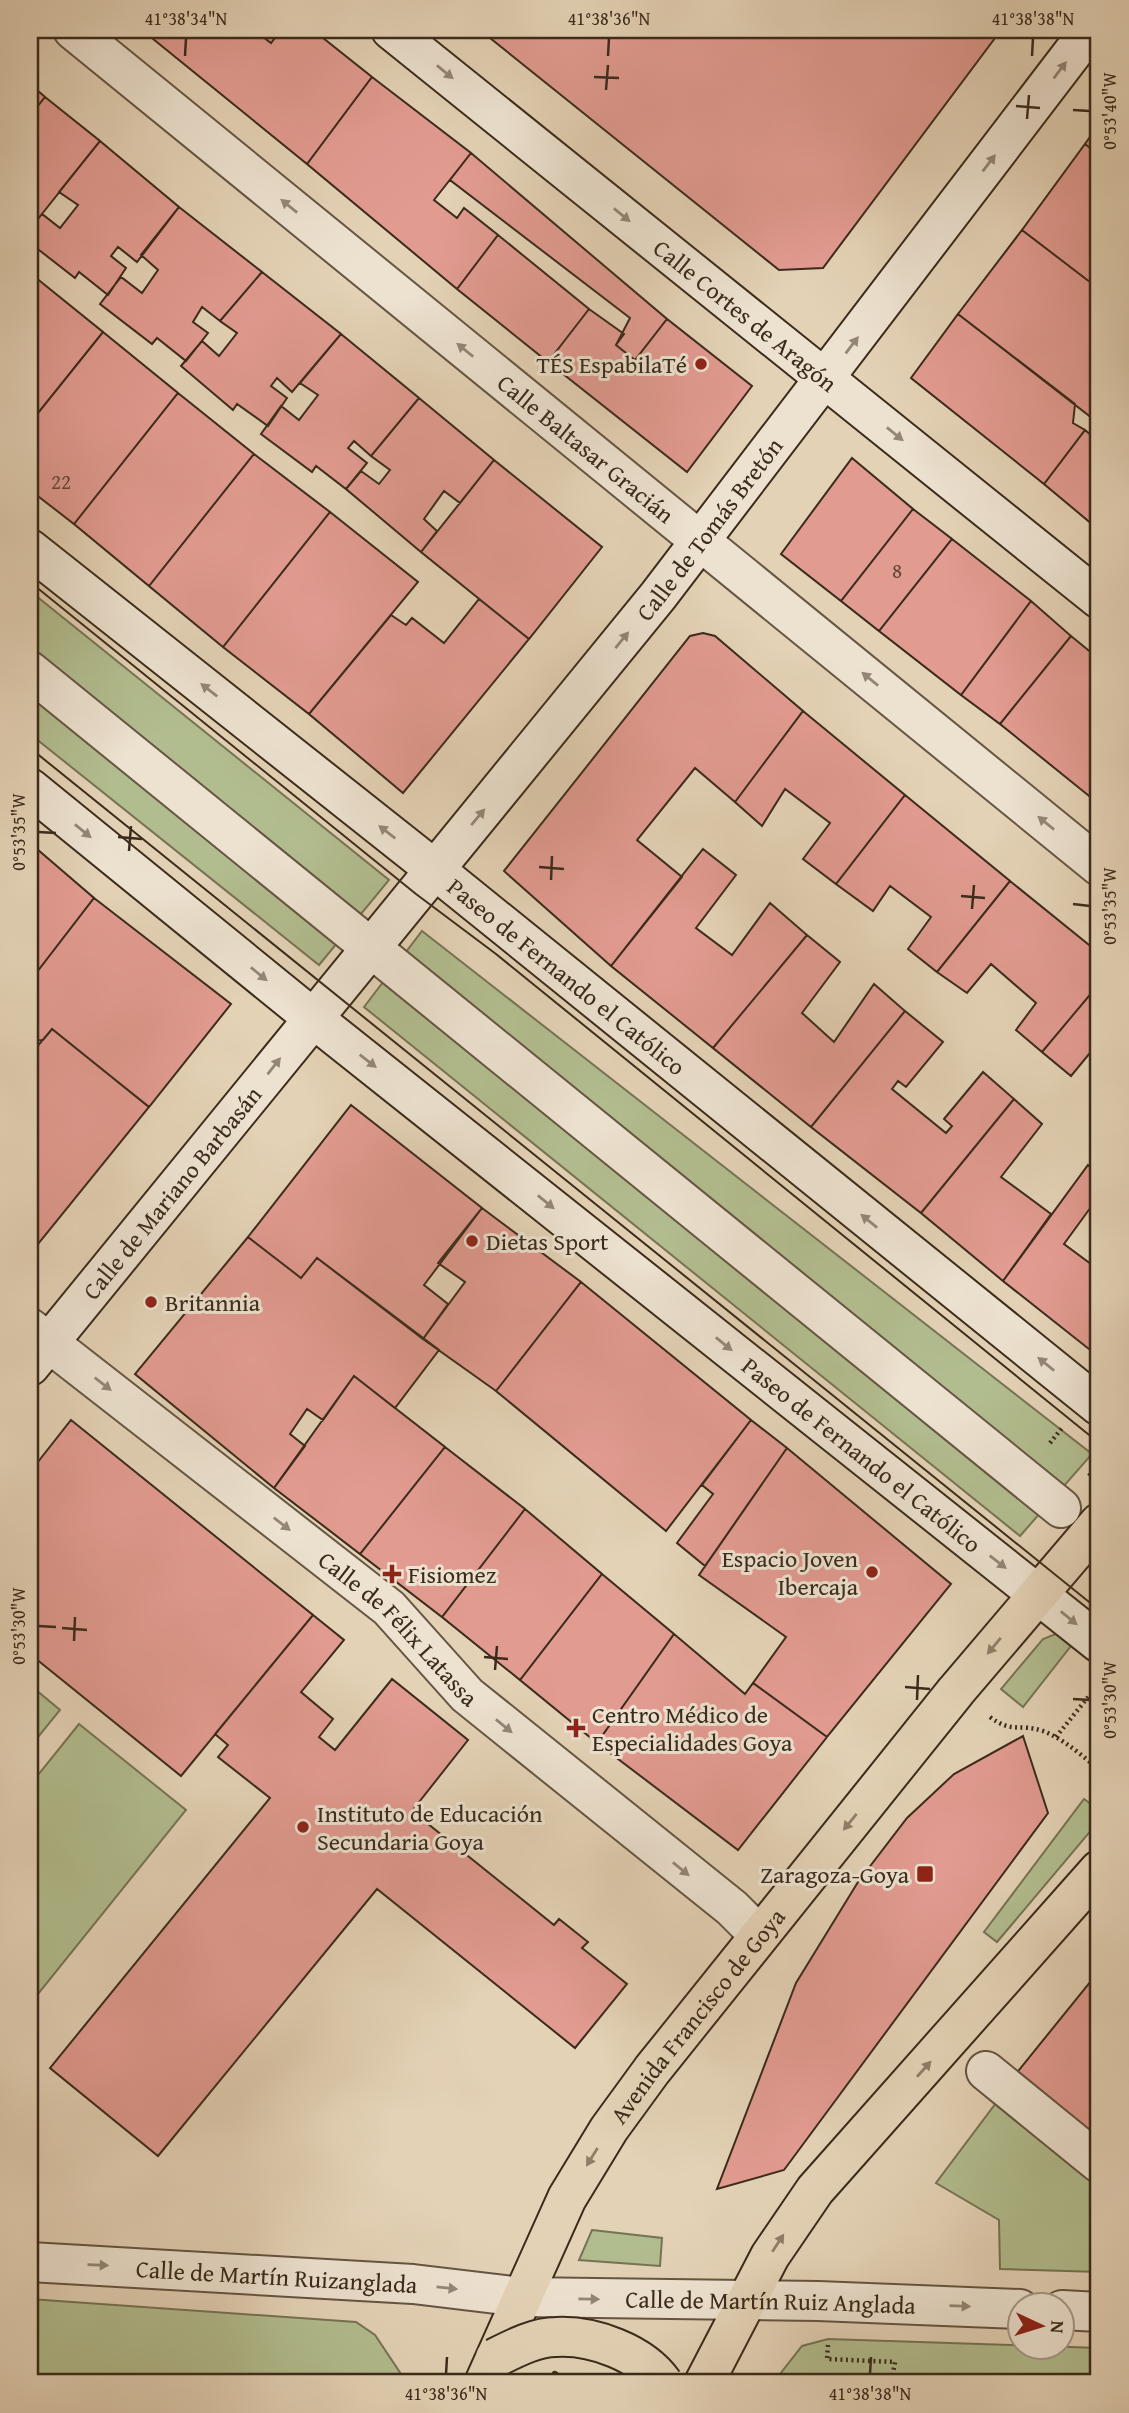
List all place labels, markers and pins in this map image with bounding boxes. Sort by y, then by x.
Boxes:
place label: TÉS EspabilaTé [536,347,687,382]
marker: TÉS EspabilaTé [693,356,709,372]
place label: Dietas Sport [486,1224,609,1259]
marker: Dietas Sport [464,1233,480,1249]
place label: Britannia [165,1285,261,1320]
marker: Britannia [143,1294,159,1310]
place label: Espacio Joven Ibercaja [722,1541,859,1604]
place label: Fisiomez [408,1557,496,1592]
marker: Fisiomez [382,1564,402,1584]
marker: Espacio Joven Ibercaja [864,1564,880,1580]
place label: Centro Médico de Especialidades Goya [592,1697,793,1760]
marker: Centro Médico de Especialidades Goya [566,1718,586,1738]
place label: Instituto de Educación Secundaria Goya [317,1796,543,1859]
marker: Instituto de Educación Secundaria Goya [295,1819,311,1835]
place label: Zaragoza-Goya [760,1857,910,1892]
marker: Zaragoza-Goya [915,1864,935,1884]

